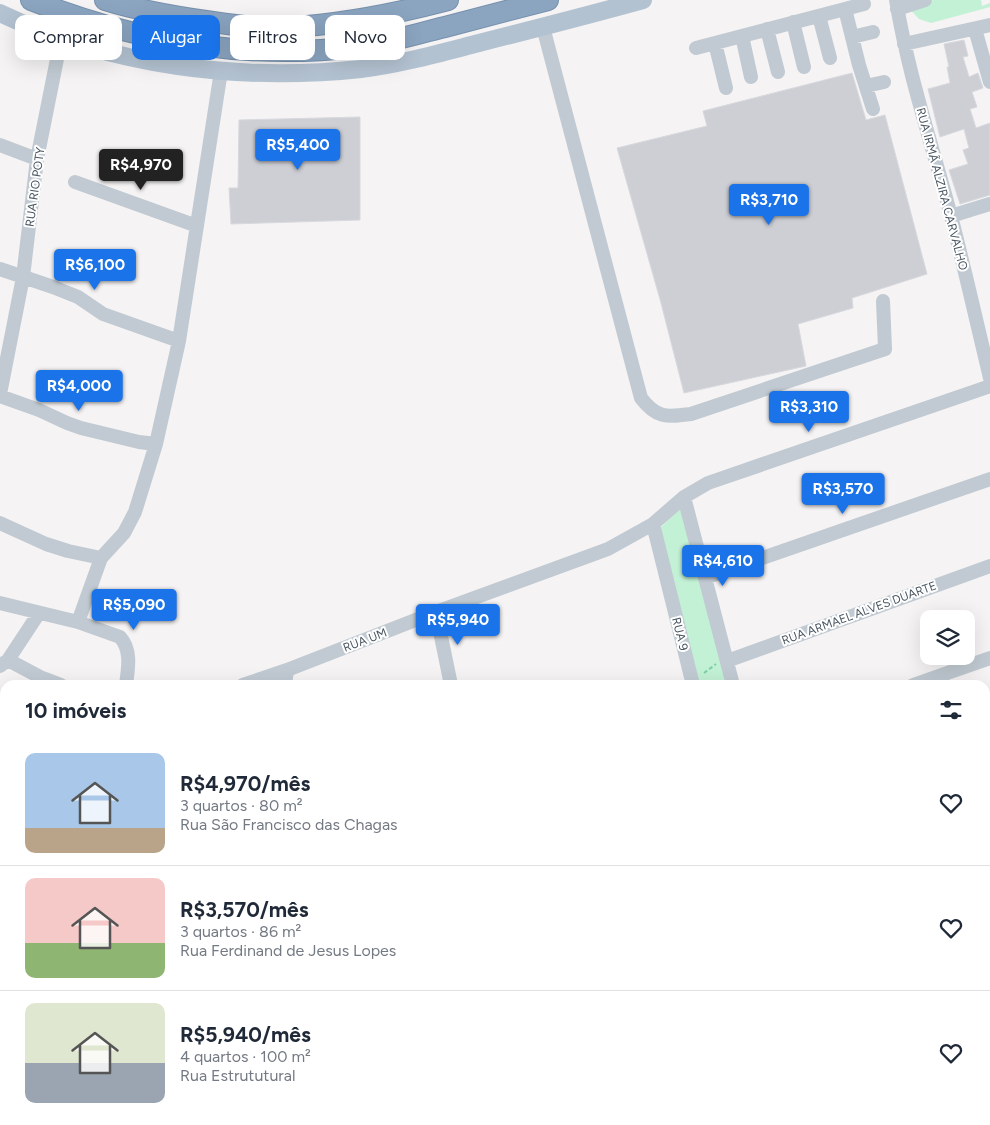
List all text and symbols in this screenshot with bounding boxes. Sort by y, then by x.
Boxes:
chip: Comprar [15,15,122,60]
chip: Alugar [132,15,220,60]
chip: Filtros [230,15,315,60]
chip: Novo [325,15,405,60]
street label: RUA IRMÃ ALZIRA CARVALHO [914,106,970,272]
pin: R$5,400 [252,128,344,171]
text: R$5,400 [266,135,330,154]
street label: RUA RIO POTY [22,146,48,228]
pin: R$4,970 [95,148,187,191]
text: R$4,970 [110,155,172,174]
pin: R$3,710 [723,184,815,226]
text: R$3,710 [740,190,798,209]
pin: R$6,100 [49,248,141,291]
text: R$6,100 [65,255,125,274]
pin: R$4,000 [33,370,125,412]
text: R$4,000 [47,376,111,395]
pin: R$3,310 [763,390,855,433]
text: R$3,310 [780,397,838,416]
pin: R$3,570 [797,472,889,515]
text: R$3,570 [813,479,873,498]
pin: R$4,610 [677,544,769,587]
text: R$4,610 [693,551,753,570]
street label: RUA ARMAEL ALVES DUARTE [780,578,938,648]
pin: R$5,090 [88,588,180,631]
text: R$5,090 [103,595,165,614]
pin: R$5,940 [412,604,504,646]
text: R$5,940 [427,610,489,629]
map controls [920,610,975,665]
button: layers [920,610,975,665]
street label: RUA 9 [669,616,691,652]
street label: RUA UM [341,625,389,655]
icon: filters [937,696,965,724]
text: 10 imóveis [25,698,126,723]
text: R$4,970/mês [180,771,310,796]
icon: home [65,773,125,833]
icon: heart [937,789,965,817]
text: 3 quartos · 80 m² [180,796,303,815]
text: Rua São Francisco das Chagas [180,815,398,834]
text: R$3,570/mês [180,897,309,922]
icon: home [65,898,125,958]
icon: heart [937,914,965,942]
text: 3 quartos · 86 m² [180,922,301,941]
text: Rua Ferdinand de Jesus Lopes [180,941,396,960]
text: R$5,940/mês [180,1022,311,1047]
icon: home [65,1023,125,1083]
icon: heart [937,1039,965,1067]
text: 4 quartos · 100 m² [180,1047,311,1066]
text: Rua Estrututural [180,1066,295,1085]

